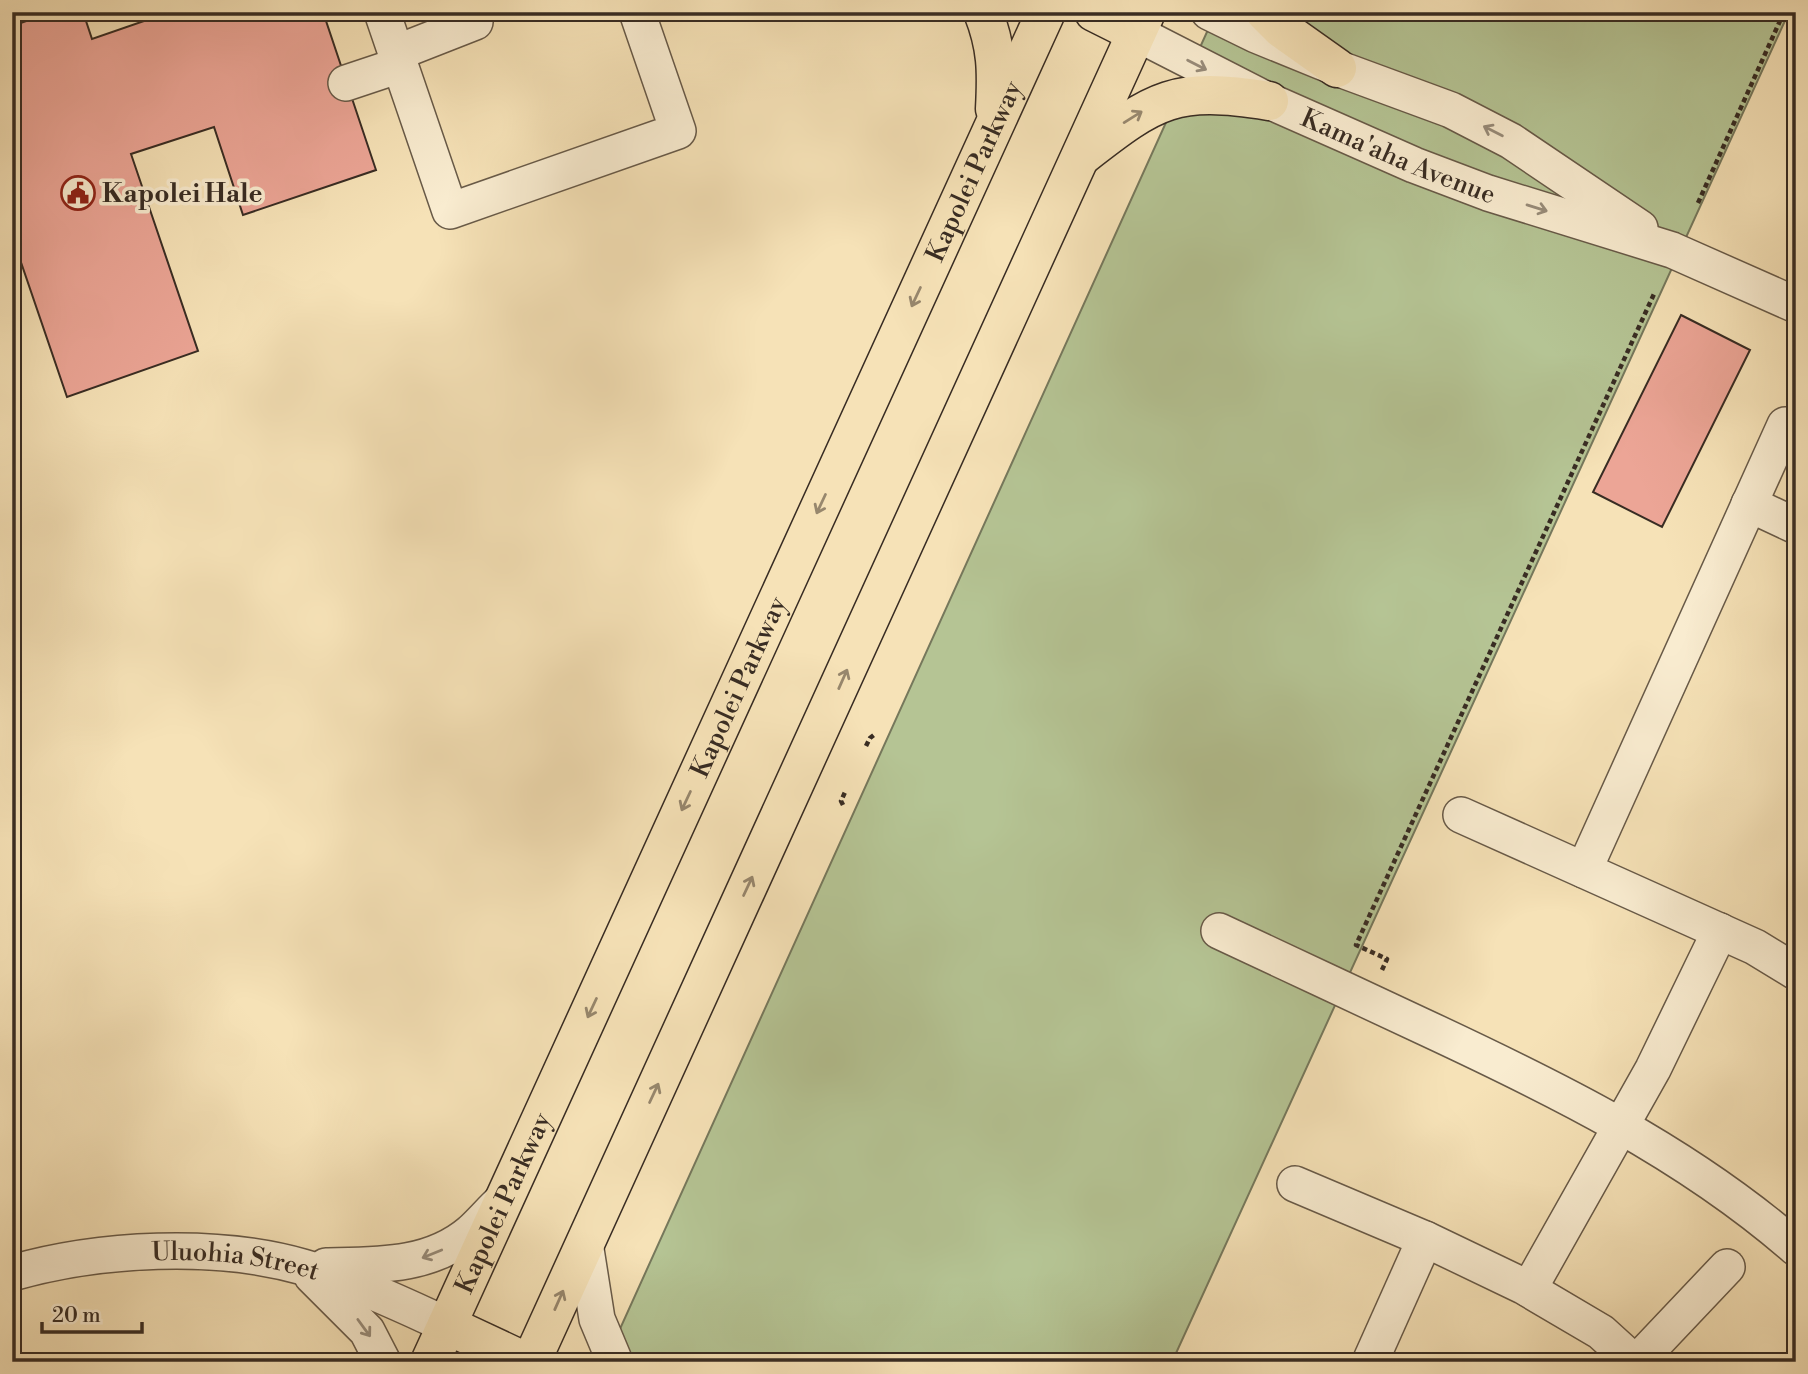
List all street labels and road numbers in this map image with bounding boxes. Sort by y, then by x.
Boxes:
street label: Kapolei Parkway [919,76,1030,267]
street label: Kama'aha Avenue [1296,102,1499,211]
street label: Kapolei Parkway [684,592,794,783]
street label: Kapolei Parkway [448,1107,559,1299]
street label: Uluohia Street [151,1236,323,1288]

